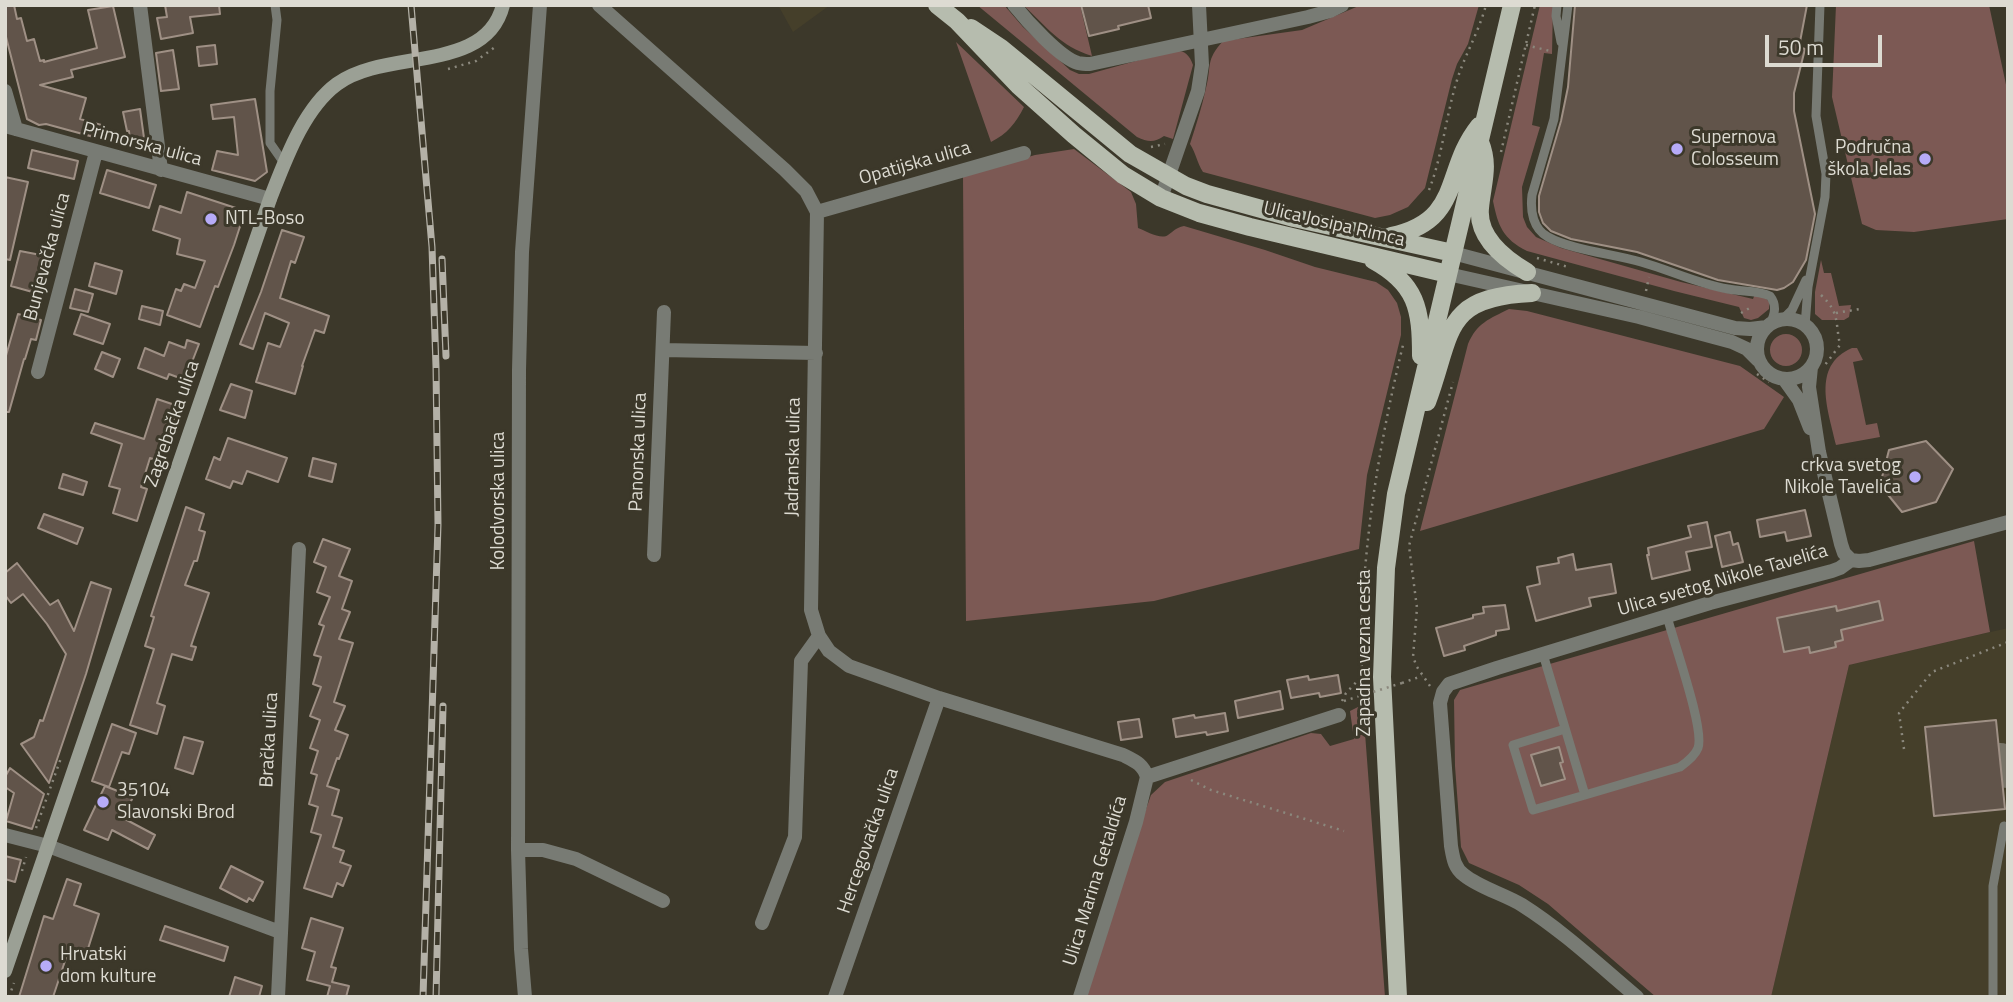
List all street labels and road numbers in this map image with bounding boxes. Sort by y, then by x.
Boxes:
street label: Primorska ulica [80,118,204,172]
street label: Opatijska ulica [857,137,973,191]
street label: Bunjevačka ulica [20,191,76,323]
street label: Ulica Josipa Rimca [1261,198,1407,252]
street label: Zagrebačka ulica [141,358,205,490]
street label: Panonska ulica [626,392,652,512]
street label: Jadranska ulica [782,397,806,517]
street label: Kolodvorska ulica [488,432,510,570]
street label: Ulica svetog Nikole Tavelića [1615,540,1831,622]
street label: Zapadna vezna cesta [1354,569,1376,737]
street label: Bračka ulica [256,692,284,788]
street label: Hercegovačka ulica [833,765,905,917]
street label: Ulica Marina Getaldića [1059,793,1133,969]

